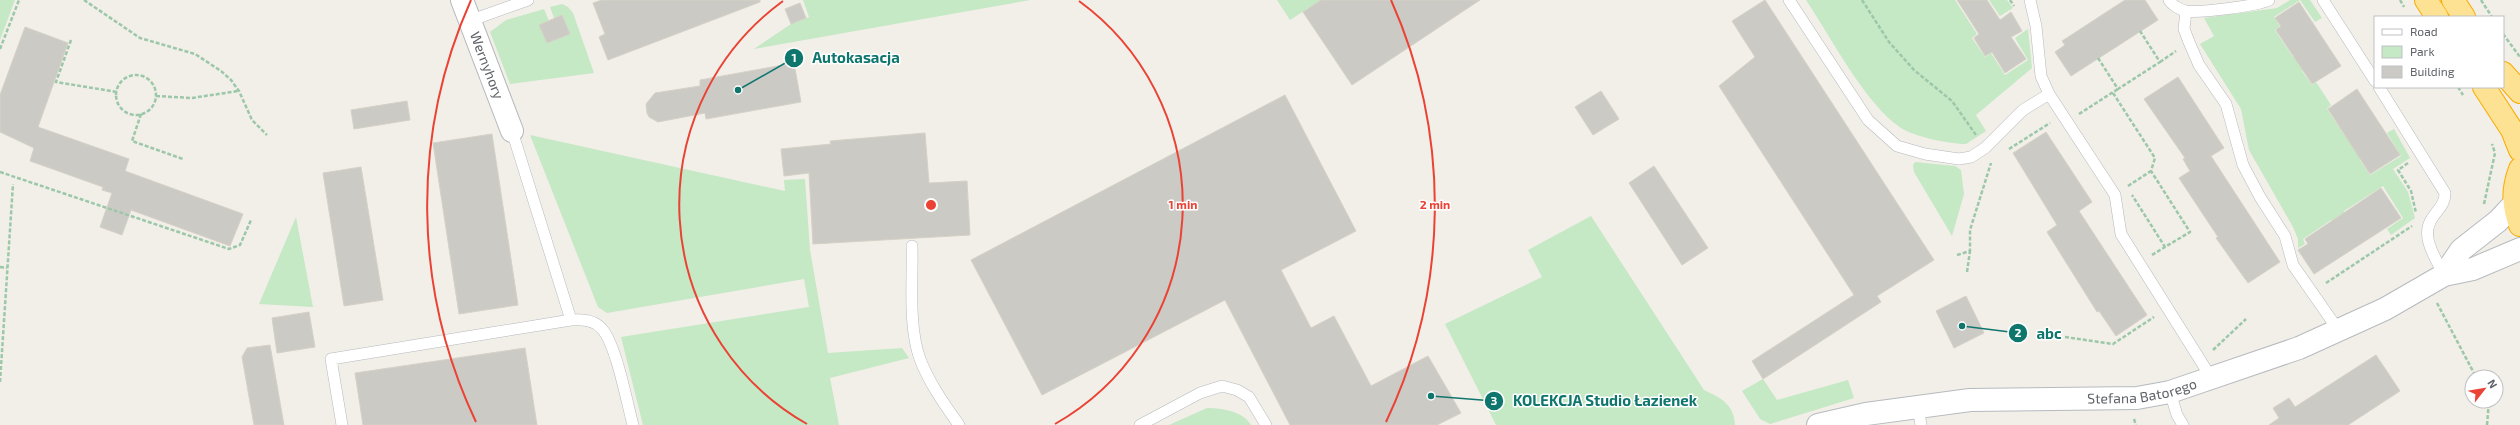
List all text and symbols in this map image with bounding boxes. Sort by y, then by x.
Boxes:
legend [2374,16,2504,88]
text: Road [2410,24,2438,38]
street label: Wernyhory [467,29,508,102]
text: Park [2410,44,2435,58]
callout: Autokasacja [784,45,908,72]
text: Autokasacja [812,48,900,66]
text: 1 [791,50,797,64]
text: Building [2410,64,2455,78]
text: 1 min [1169,197,1197,211]
text: 2 min [1420,197,1450,211]
centre of rings [924,198,938,212]
callout: abc [2008,320,2069,347]
text: abc [2036,324,2062,342]
text: 2 [2015,325,2022,339]
north arrow [2464,369,2504,409]
street label: Stefana Batorego [2087,375,2199,407]
text: N [2485,377,2501,390]
callout: KOLEKCJA Studio Łazienek [1484,387,1705,414]
text: KOLEKCJA Studio Łazienek [1513,391,1698,409]
text: 3 [1491,393,1498,407]

